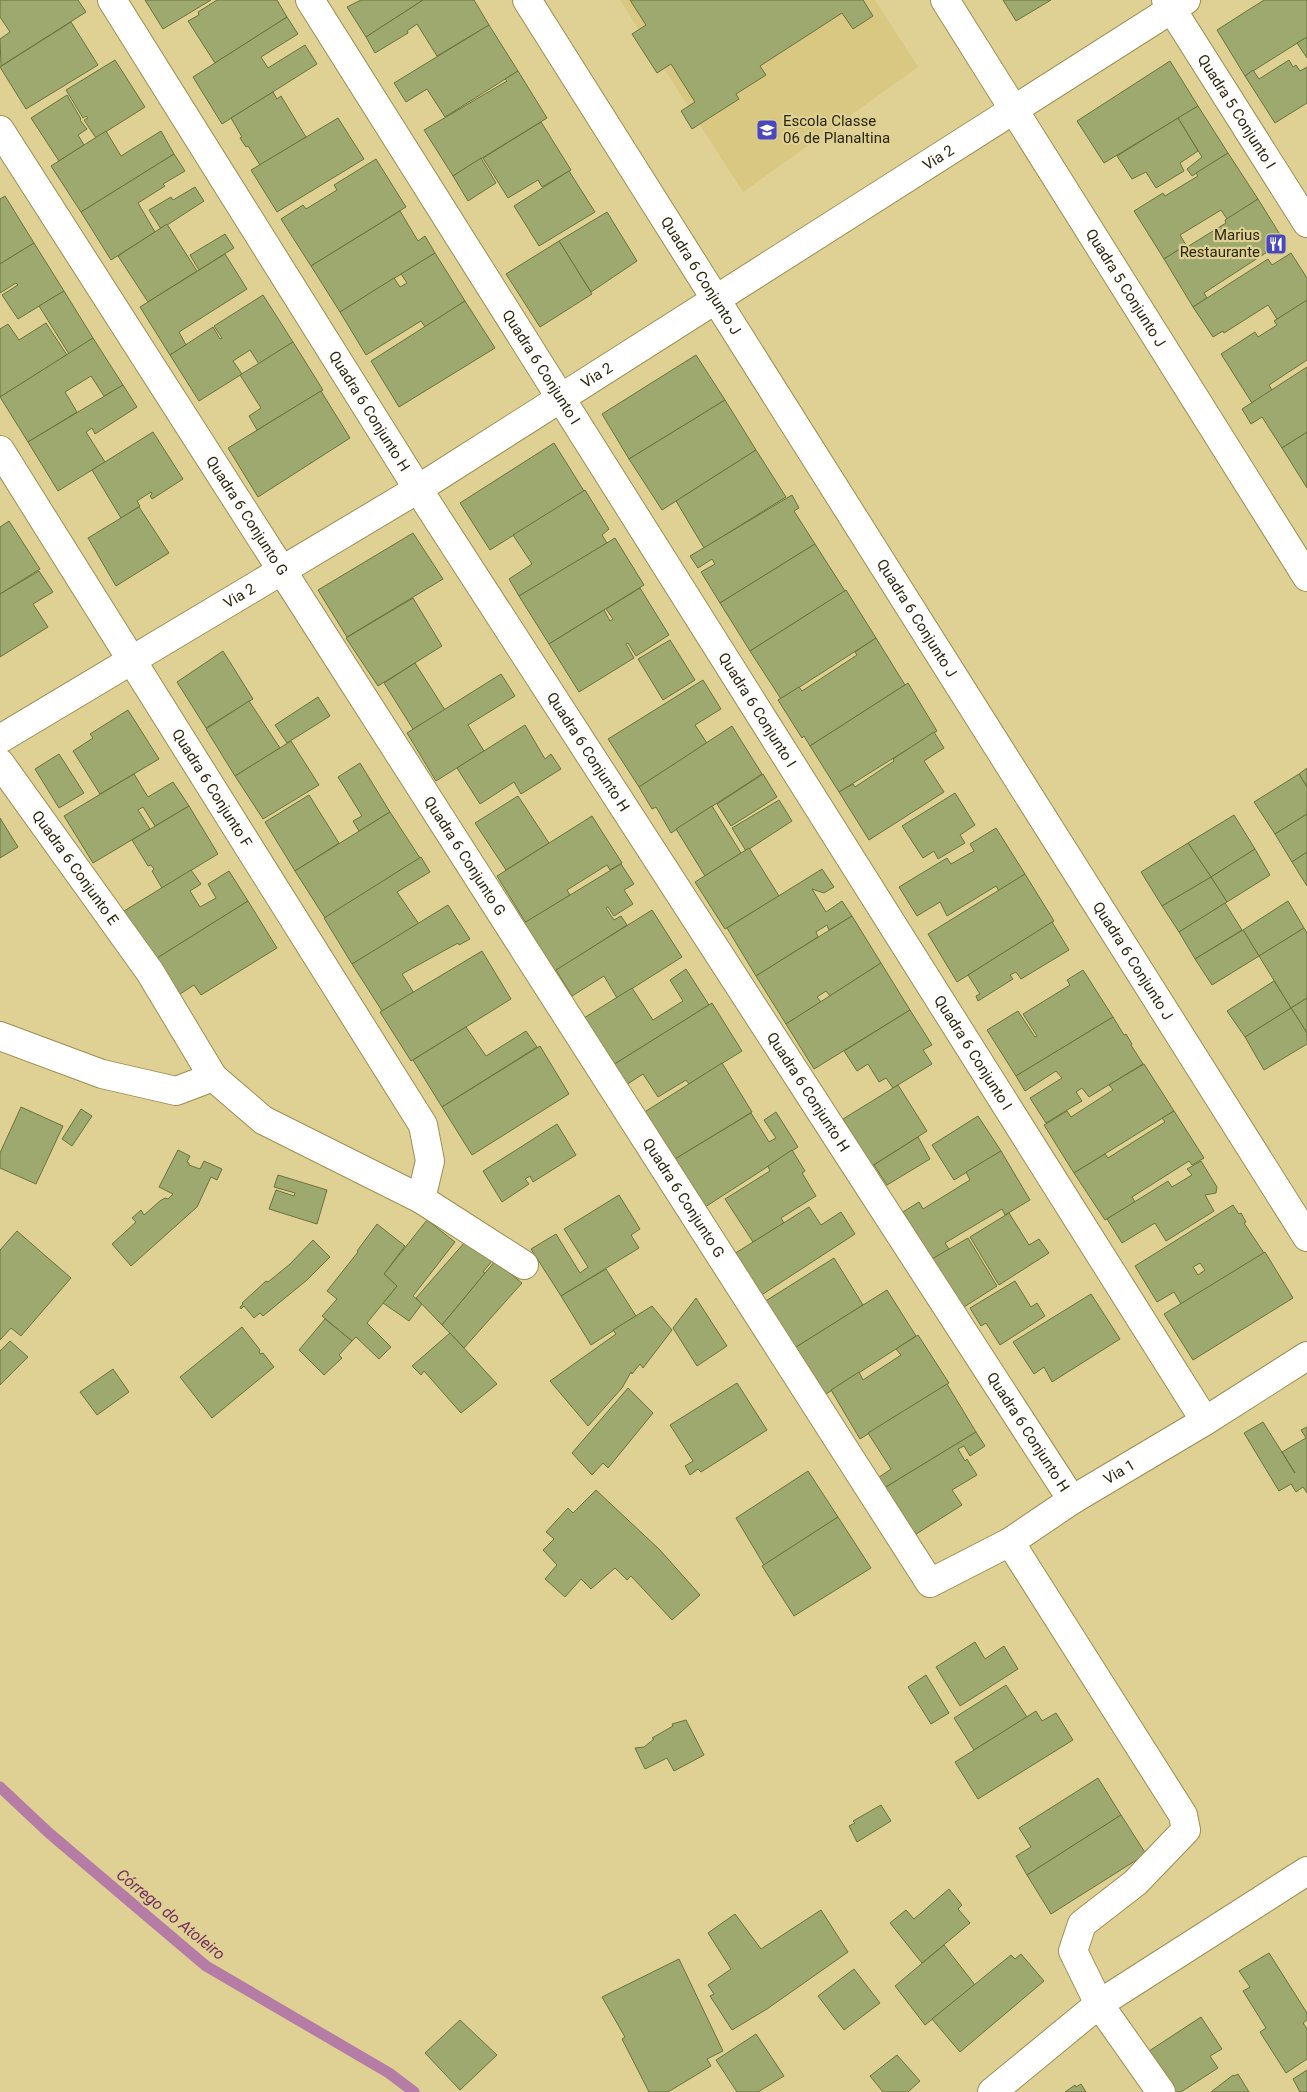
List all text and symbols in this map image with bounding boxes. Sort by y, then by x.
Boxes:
street label: Quadra 5 Conjunto I [1194,51,1279,172]
place label: Escola Classe 06 de Planaltina [783,112,890,147]
school or university icon: Escola Classe 06 de Planaltina [755,118,779,142]
street label: Via 2 [919,141,957,174]
street label: Quadra 6 Conjunto J [657,213,745,338]
street label: Quadra 5 Conjunto J [1082,226,1170,351]
place label: Marius Restaurante [1180,226,1260,261]
restaurant icon: Marius Restaurante [1264,232,1288,256]
street label: Quadra 6 Conjunto I [498,307,584,428]
street label: Quadra 6 Conjunto H [325,348,414,475]
street label: Via 2 [578,359,616,392]
street label: Quadra 6 Conjunto G [202,453,292,579]
street label: Quadra 6 Conjunto J [873,556,961,681]
street label: Via 2 [220,579,258,612]
street label: Quadra 6 Conjunto I [714,649,800,771]
street label: Quadra 6 Conjunto H [543,689,633,815]
street label: Quadra 6 Conjunto F [168,726,256,851]
street label: Quadra 6 Conjunto G [420,793,510,919]
street label: Quadra 6 Conjunto E [28,807,123,929]
street label: Quadra 6 Conjunto J [1089,898,1177,1023]
street label: Quadra 6 Conjunto I [930,992,1016,1113]
street label: Quadra 6 Conjunto H [763,1029,853,1155]
street label: Quadra 6 Conjunto G [639,1135,728,1261]
street label: Quadra 6 Conjunto H [983,1369,1073,1495]
street label: Via 1 [1100,1456,1138,1488]
water label: Córrego do Atoleiro [113,1865,229,1964]

